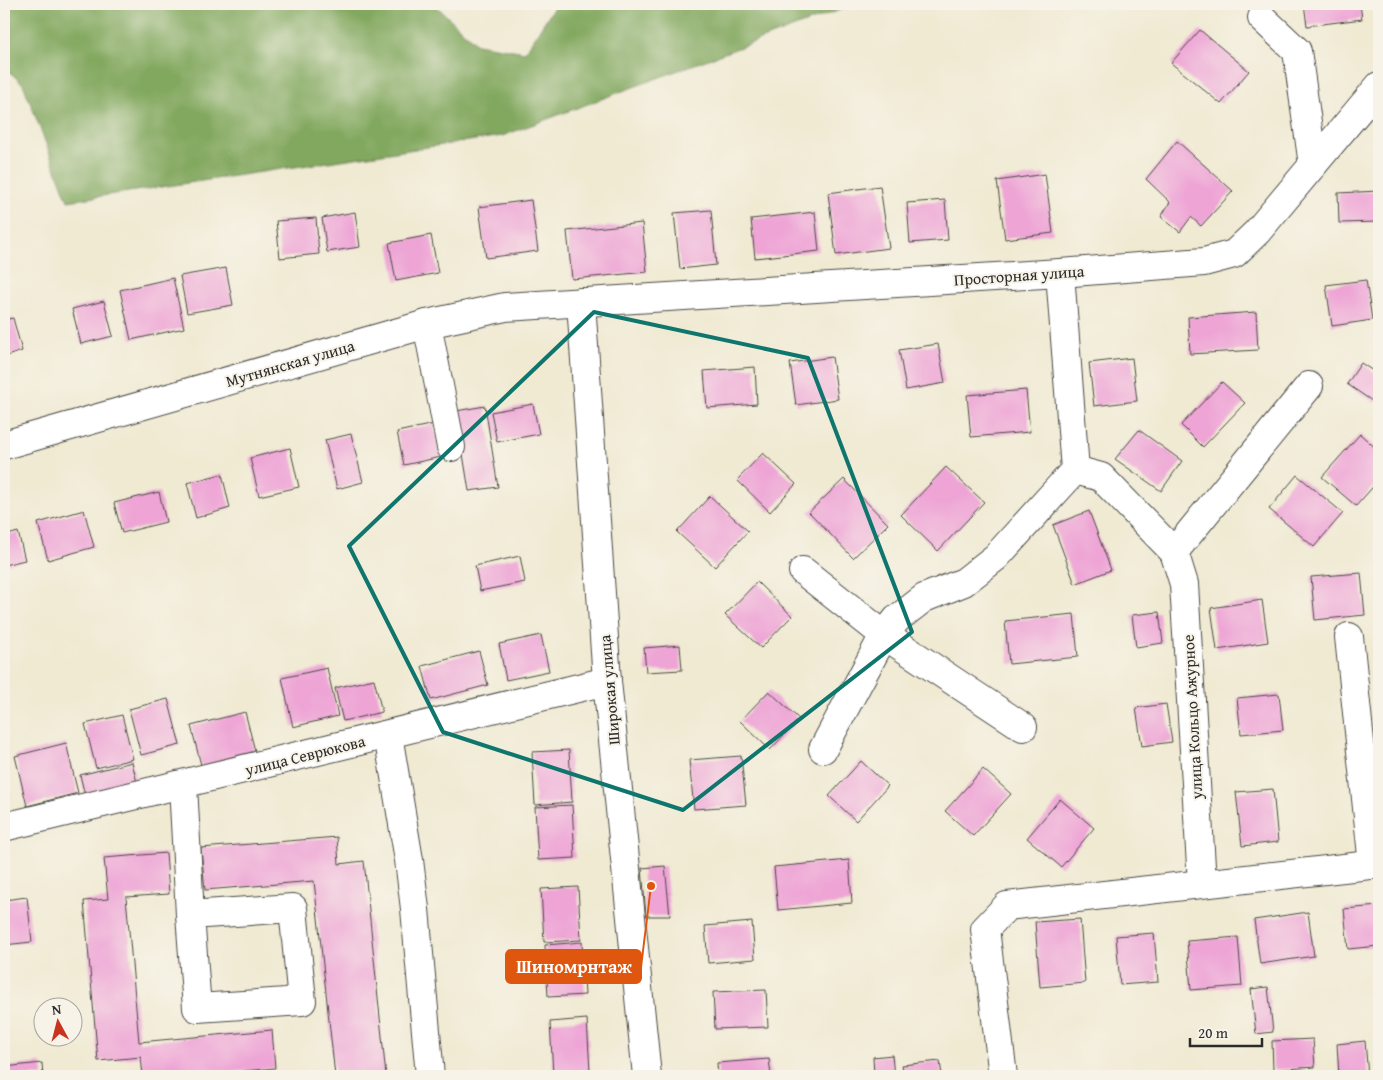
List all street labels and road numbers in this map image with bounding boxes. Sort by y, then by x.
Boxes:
street label: Просторная улица [953,258,1085,292]
street label: Мутнянская улица [223,333,358,393]
street label: Широкая улица [592,634,626,746]
street label: улица Кольцо Ажурное [1176,634,1208,801]
street label: улица Севрюкова [242,728,368,782]

